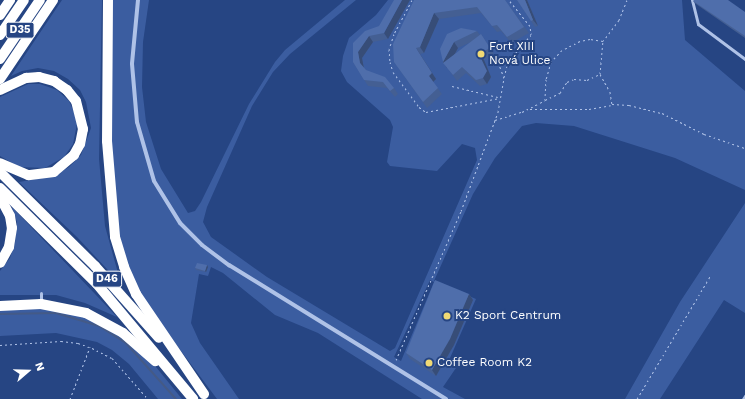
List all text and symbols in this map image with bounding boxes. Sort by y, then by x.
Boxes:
road number: D35 [5,21,35,39]
place label: Fort XIII Nová Ulice [489,40,551,68]
marker: Fort XIII Nová Ulice [476,49,486,59]
road number: D46 [92,270,122,288]
place label: K2 Sport Centrum [455,309,561,323]
marker: K2 Sport Centrum [442,311,452,321]
north arrow [8,351,48,391]
place label: Coffee Room K2 [437,356,532,370]
marker: Coffee Room K2 [424,358,434,368]
text: N [32,361,47,373]

